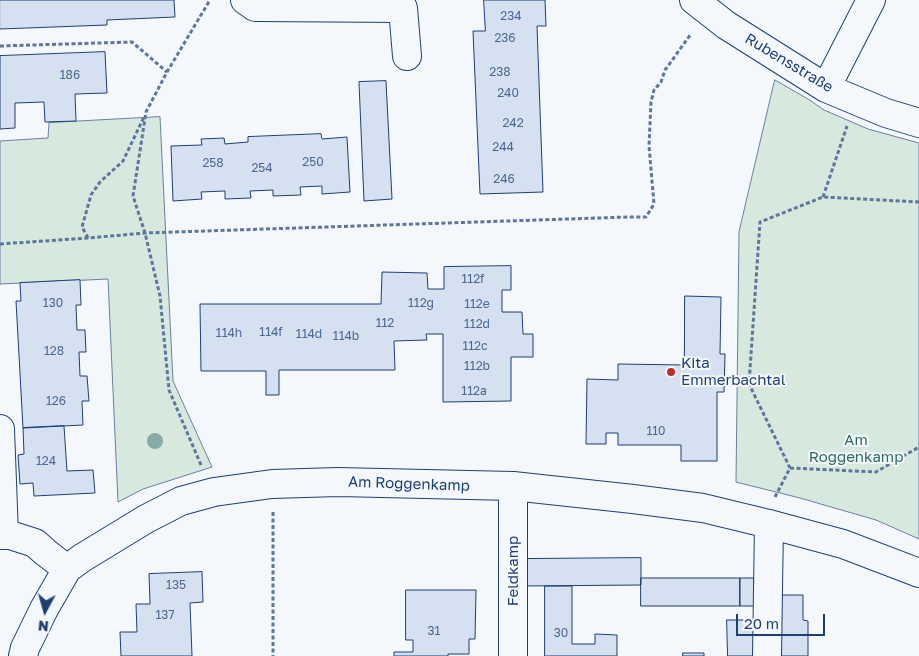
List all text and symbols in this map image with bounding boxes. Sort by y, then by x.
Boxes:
house number: 234 [500,9,522,23]
street label: Rubensstraße [742,30,836,96]
house number: 236 [494,31,516,45]
house number: 238 [489,65,511,79]
house number: 186 [60,68,80,82]
house number: 240 [497,86,519,100]
house number: 242 [502,116,524,130]
house number: 244 [492,140,514,154]
house number: 250 [302,155,324,169]
house number: 258 [202,156,224,170]
house number: 254 [251,161,273,175]
house number: 246 [493,172,515,186]
house number: 112f [462,272,484,286]
house number: 130 [43,296,63,310]
house number: 112g [408,296,434,310]
house number: 112e [464,297,490,311]
house number: 112 [376,316,394,330]
house number: 112d [464,317,490,331]
house number: 114f [259,325,283,339]
house number: 114h [216,326,242,340]
house number: 114d [296,327,322,341]
house number: 114b [333,329,359,343]
house number: 112c [462,339,488,353]
house number: 128 [44,344,64,358]
place label: Kita Emmerbachtal [681,354,785,389]
house number: 112b [464,359,490,373]
marker: Kita Emmerbachtal [665,366,677,378]
house number: 112a [461,384,487,398]
house number: 126 [46,394,66,408]
house number: 110 [646,424,666,438]
park label: Am Roggenkamp [809,431,903,466]
house number: 124 [36,454,56,468]
street label: Am Roggenkamp [348,473,470,495]
street label: Feldkamp [504,536,522,606]
house number: 135 [166,578,186,592]
north arrow [20,586,70,636]
scale bar [739,604,828,636]
house number: 137 [155,608,175,622]
text: 20 m [744,614,779,632]
text: N [37,617,50,635]
house number: 31 [428,624,440,638]
house number: 30 [554,626,568,640]

